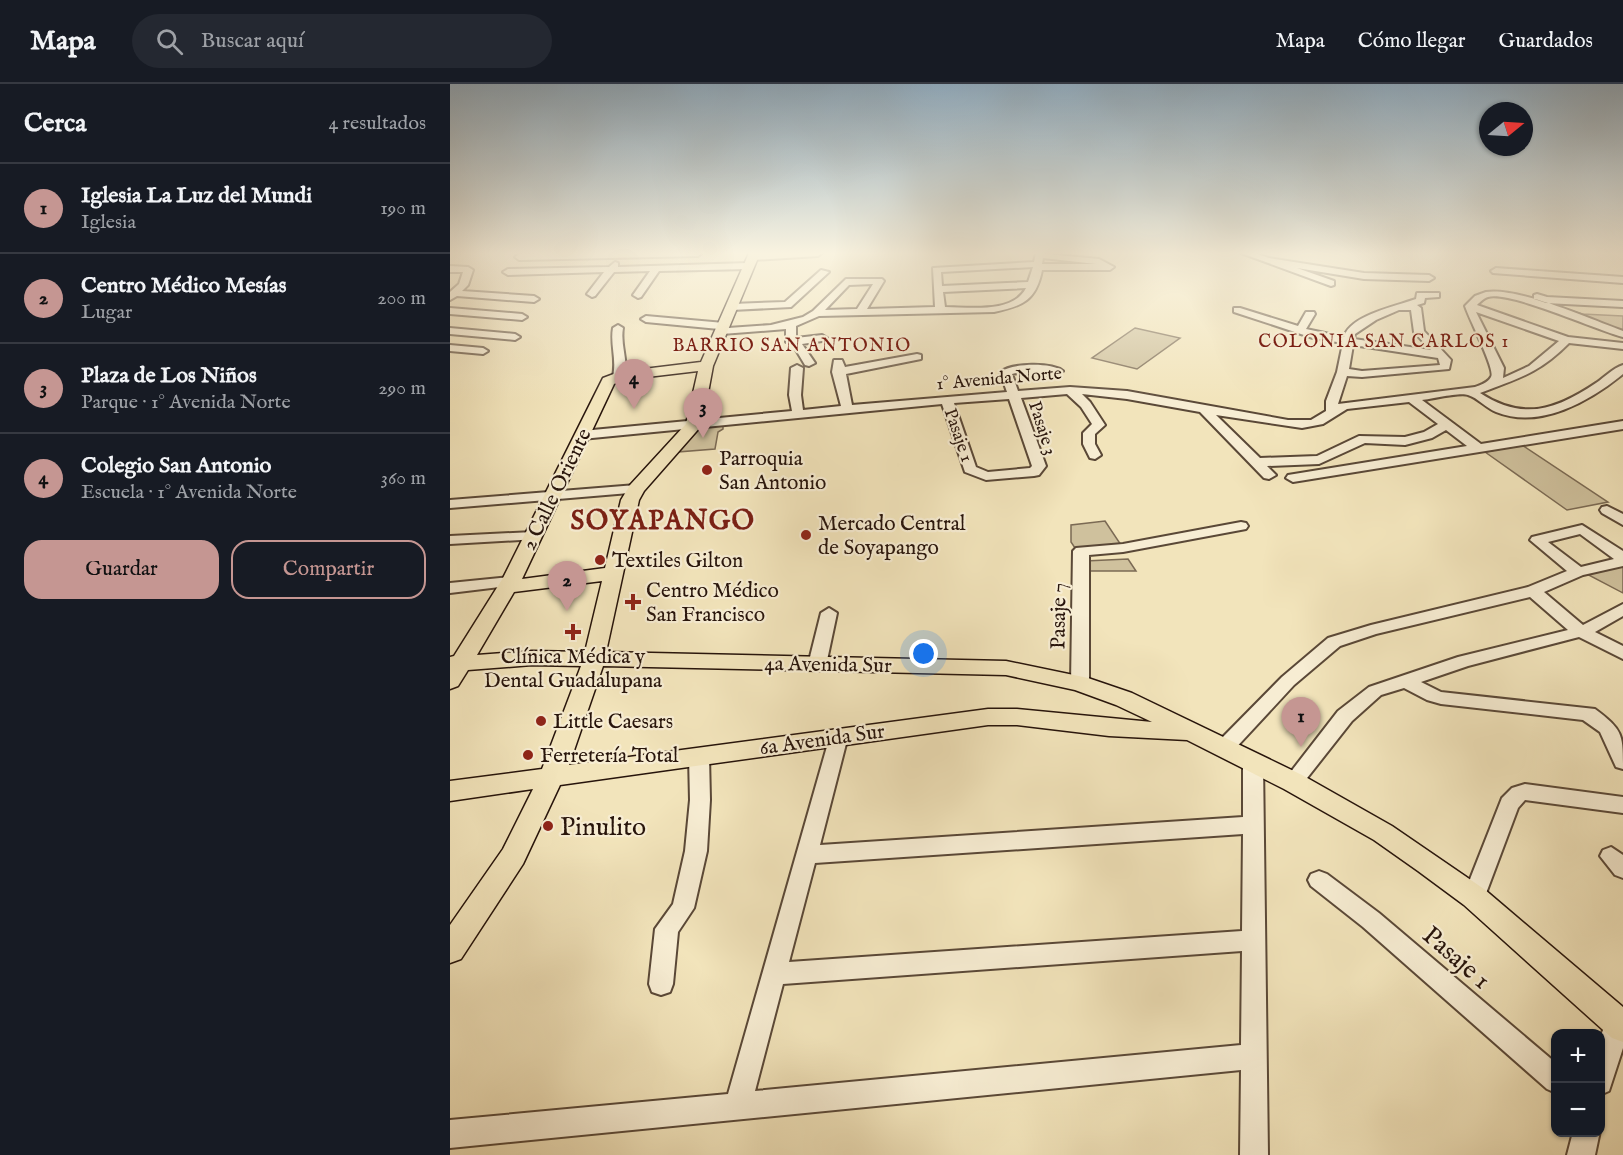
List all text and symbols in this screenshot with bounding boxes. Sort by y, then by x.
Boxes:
search box [132,14,552,68]
text: Mapa [30,24,96,59]
icon: search [153,25,186,58]
text: Buscar aquí [201,27,304,55]
text: Mapa [1276,28,1325,55]
text: Cómo llegar [1358,28,1465,55]
text: Guardados [1498,28,1593,55]
north arrow [1479,102,1533,156]
text: Cerca [24,107,86,140]
text: 4 resultados [328,111,426,136]
text: Iglesia La Luz del Mundi [81,182,312,210]
text: 1 [40,196,47,221]
text: 190 m [380,196,426,221]
text: Iglesia [81,210,136,235]
text: Centro Médico Mesías [81,272,286,300]
text: 2 [39,286,48,311]
text: 200 m [377,286,426,311]
text: Lugar [81,300,132,325]
district label: COLONIA SAN CARLOS 1 [1258,331,1510,354]
district label: BARRIO SAN ANTONIO [672,335,912,358]
pin: 4 [614,360,654,409]
text: Plaza de Los Niños [81,362,257,390]
street label: 1° Avenida Norte [936,363,1063,396]
text: 3 [40,376,47,401]
text: 290 m [378,376,426,401]
pin: 3 [684,388,722,438]
text: Parque · 1° Avenida Norte [81,390,291,415]
street label: Pasaje 3 [1022,399,1061,458]
street label: Pasaje 1 [938,406,977,465]
street label: 2 Calle Oriente [516,424,599,555]
place label: Parroquia San Antonio [719,446,826,497]
text: Colegio San Antonio [81,452,271,480]
marker: Parroquia San Antonio [700,463,714,477]
text: 4 [39,466,48,491]
text: 360 m [380,466,426,491]
text: Escuela · 1° Avenida Norte [81,480,297,505]
district label: SOYAPANGO [571,505,755,539]
place label: Mercado Central de Soyapango [818,511,966,562]
marker: Mercado Central de Soyapango [799,528,813,542]
button: Guardar [24,540,219,599]
button: Compartir [231,540,426,599]
place label: Textiles Gilton [612,548,743,575]
marker: Textiles Gilton [593,553,607,567]
pin: 2 [548,562,586,611]
place label: Centro Médico San Francisco [646,578,779,629]
street label: Pasaje 7 [1045,583,1074,650]
marker: Centro Médico San Francisco [624,593,642,611]
marker: Clínica Médica y Dental Guadalupana [564,623,582,641]
your location [909,639,938,668]
place label: Clínica Médica y Dental Guadalupana [484,644,663,695]
street label: 4a Avenida Sur [764,651,892,680]
pin: 1 [1282,698,1320,747]
place label: Little Caesars [553,709,673,736]
marker: Little Caesars [534,714,548,728]
street label: 6a Avenida Sur [758,718,887,763]
place label: Ferretería Total [540,743,679,770]
marker: Ferretería Total [521,748,535,762]
place label: Pinulito [560,811,646,844]
marker: Pinulito [541,819,555,833]
street label: Pasaje 1 [1415,919,1497,997]
map controls [1551,1029,1605,1137]
button: + [1551,1029,1605,1083]
button: − [1551,1083,1605,1137]

